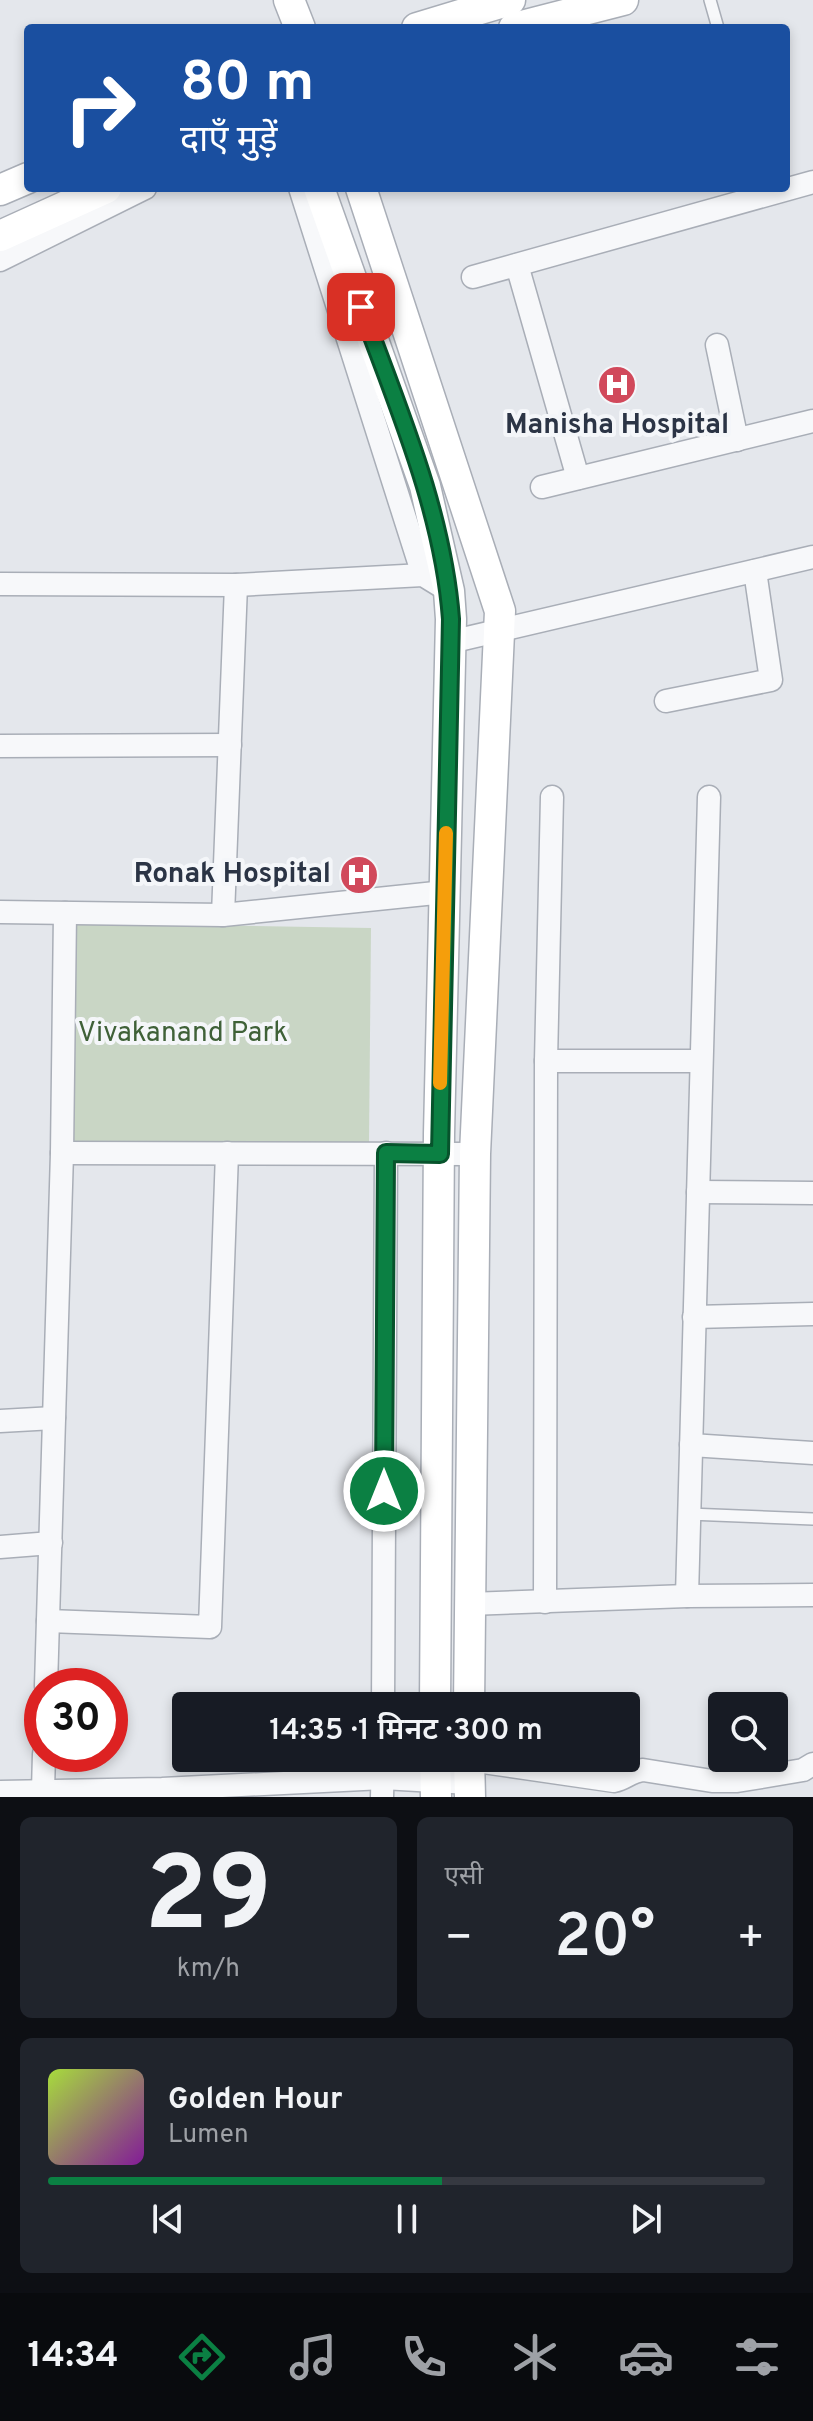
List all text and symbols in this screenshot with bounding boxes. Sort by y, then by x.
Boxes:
text: 80 m [180,50,314,120]
icon: right [48,56,152,160]
text: दाएँ मुड़ें [180,119,278,165]
pin [327,273,395,341]
icon: arrive [339,285,383,329]
hospital icon: Manisha Hospital [596,364,638,406]
place label: Manisha Hospital [505,408,729,444]
hospital icon: Ronak Hospital [338,854,380,896]
place label: Ronak Hospital [134,857,331,893]
park label: Vivakanand Park [78,1016,288,1052]
position arrow [342,1449,426,1533]
speed limit sign: 30 [24,1668,128,1772]
map controls [708,1692,788,1772]
button: search [708,1692,788,1772]
text: 14:35 · 1 मिनट · 300 m [269,1713,543,1750]
text: 29 [144,1835,272,1967]
text: एसी [445,1861,483,1894]
text: 20° [554,1902,655,1978]
text: − [445,1912,473,1968]
text: + [737,1912,765,1968]
text: km/h [177,1953,240,1986]
text: Golden Hour [168,2082,342,2119]
text: Lumen [168,2119,249,2152]
icon: previous [146,2197,190,2241]
icon: pause [385,2197,429,2241]
icon: next [624,2197,668,2241]
icon: directions [174,2329,230,2385]
icon: music [285,2329,341,2385]
icon: phone [396,2329,452,2385]
icon: climate [507,2329,563,2385]
icon: car [618,2329,674,2385]
icon: filters [729,2329,785,2385]
text: 14:34 [28,2334,119,2380]

